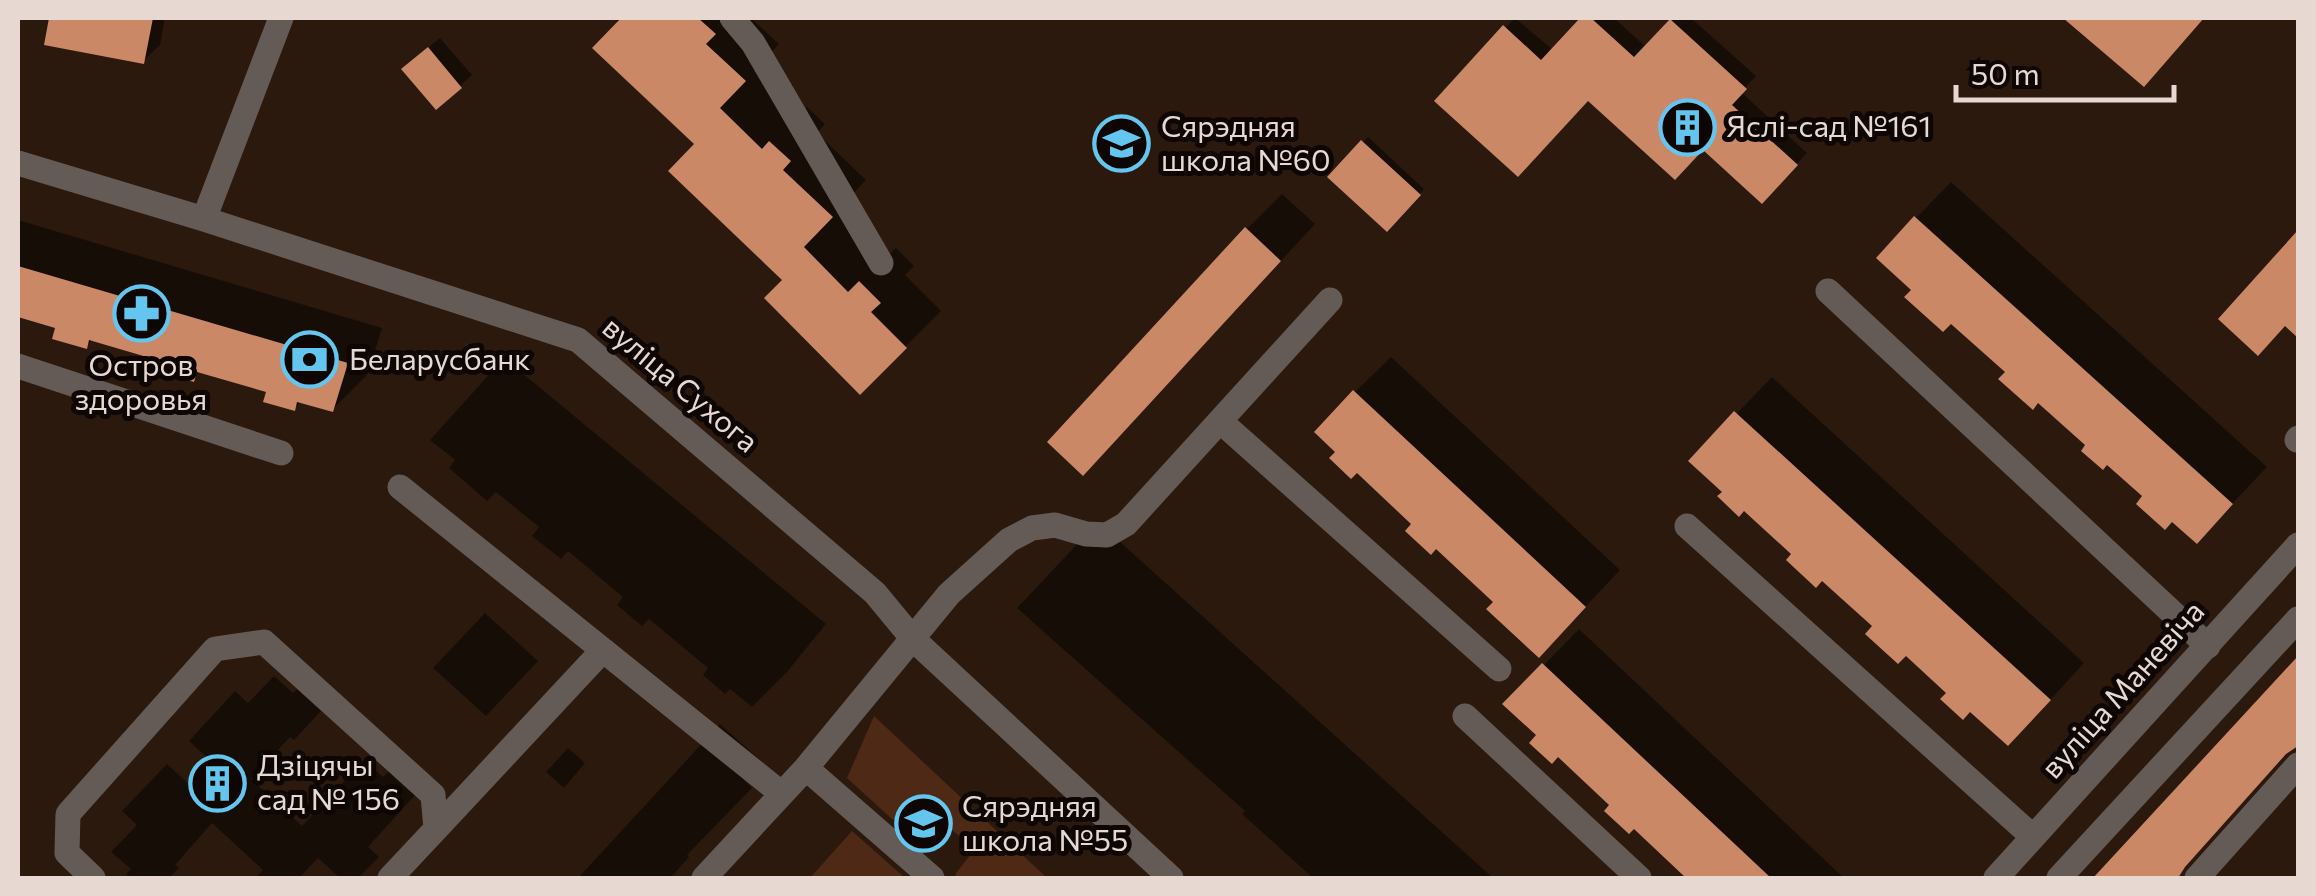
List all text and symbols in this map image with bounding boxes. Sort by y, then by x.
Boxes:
scale bar [1956,40,2174,102]
text: 50 m [1971,54,2040,91]
building icon: Яслі-сад №161 [1657,97,1717,157]
place label: Сярэдняя школа №60 [1161,106,1331,177]
place label: Яслі-сад №161 [1726,106,1931,143]
school or university icon: Сярэдняя школа №60 [1092,114,1152,174]
pharmacy icon: Остров здоровья [111,283,171,343]
street label: вуліца Сухога [596,307,767,459]
bank icon: Беларусбанк [280,330,340,390]
place label: Беларусбанк [349,339,530,376]
place label: Остров здоровья [75,345,207,416]
street label: вуліца Маневіча [2032,592,2211,785]
place label: Дзіцячы сад № 156 [257,745,400,816]
building icon: Дзіцячы сад № 156 [188,753,248,813]
place label: Сярэдняя школа №55 [962,786,1128,857]
school or university icon: Сярэдняя школа №55 [893,794,953,854]

